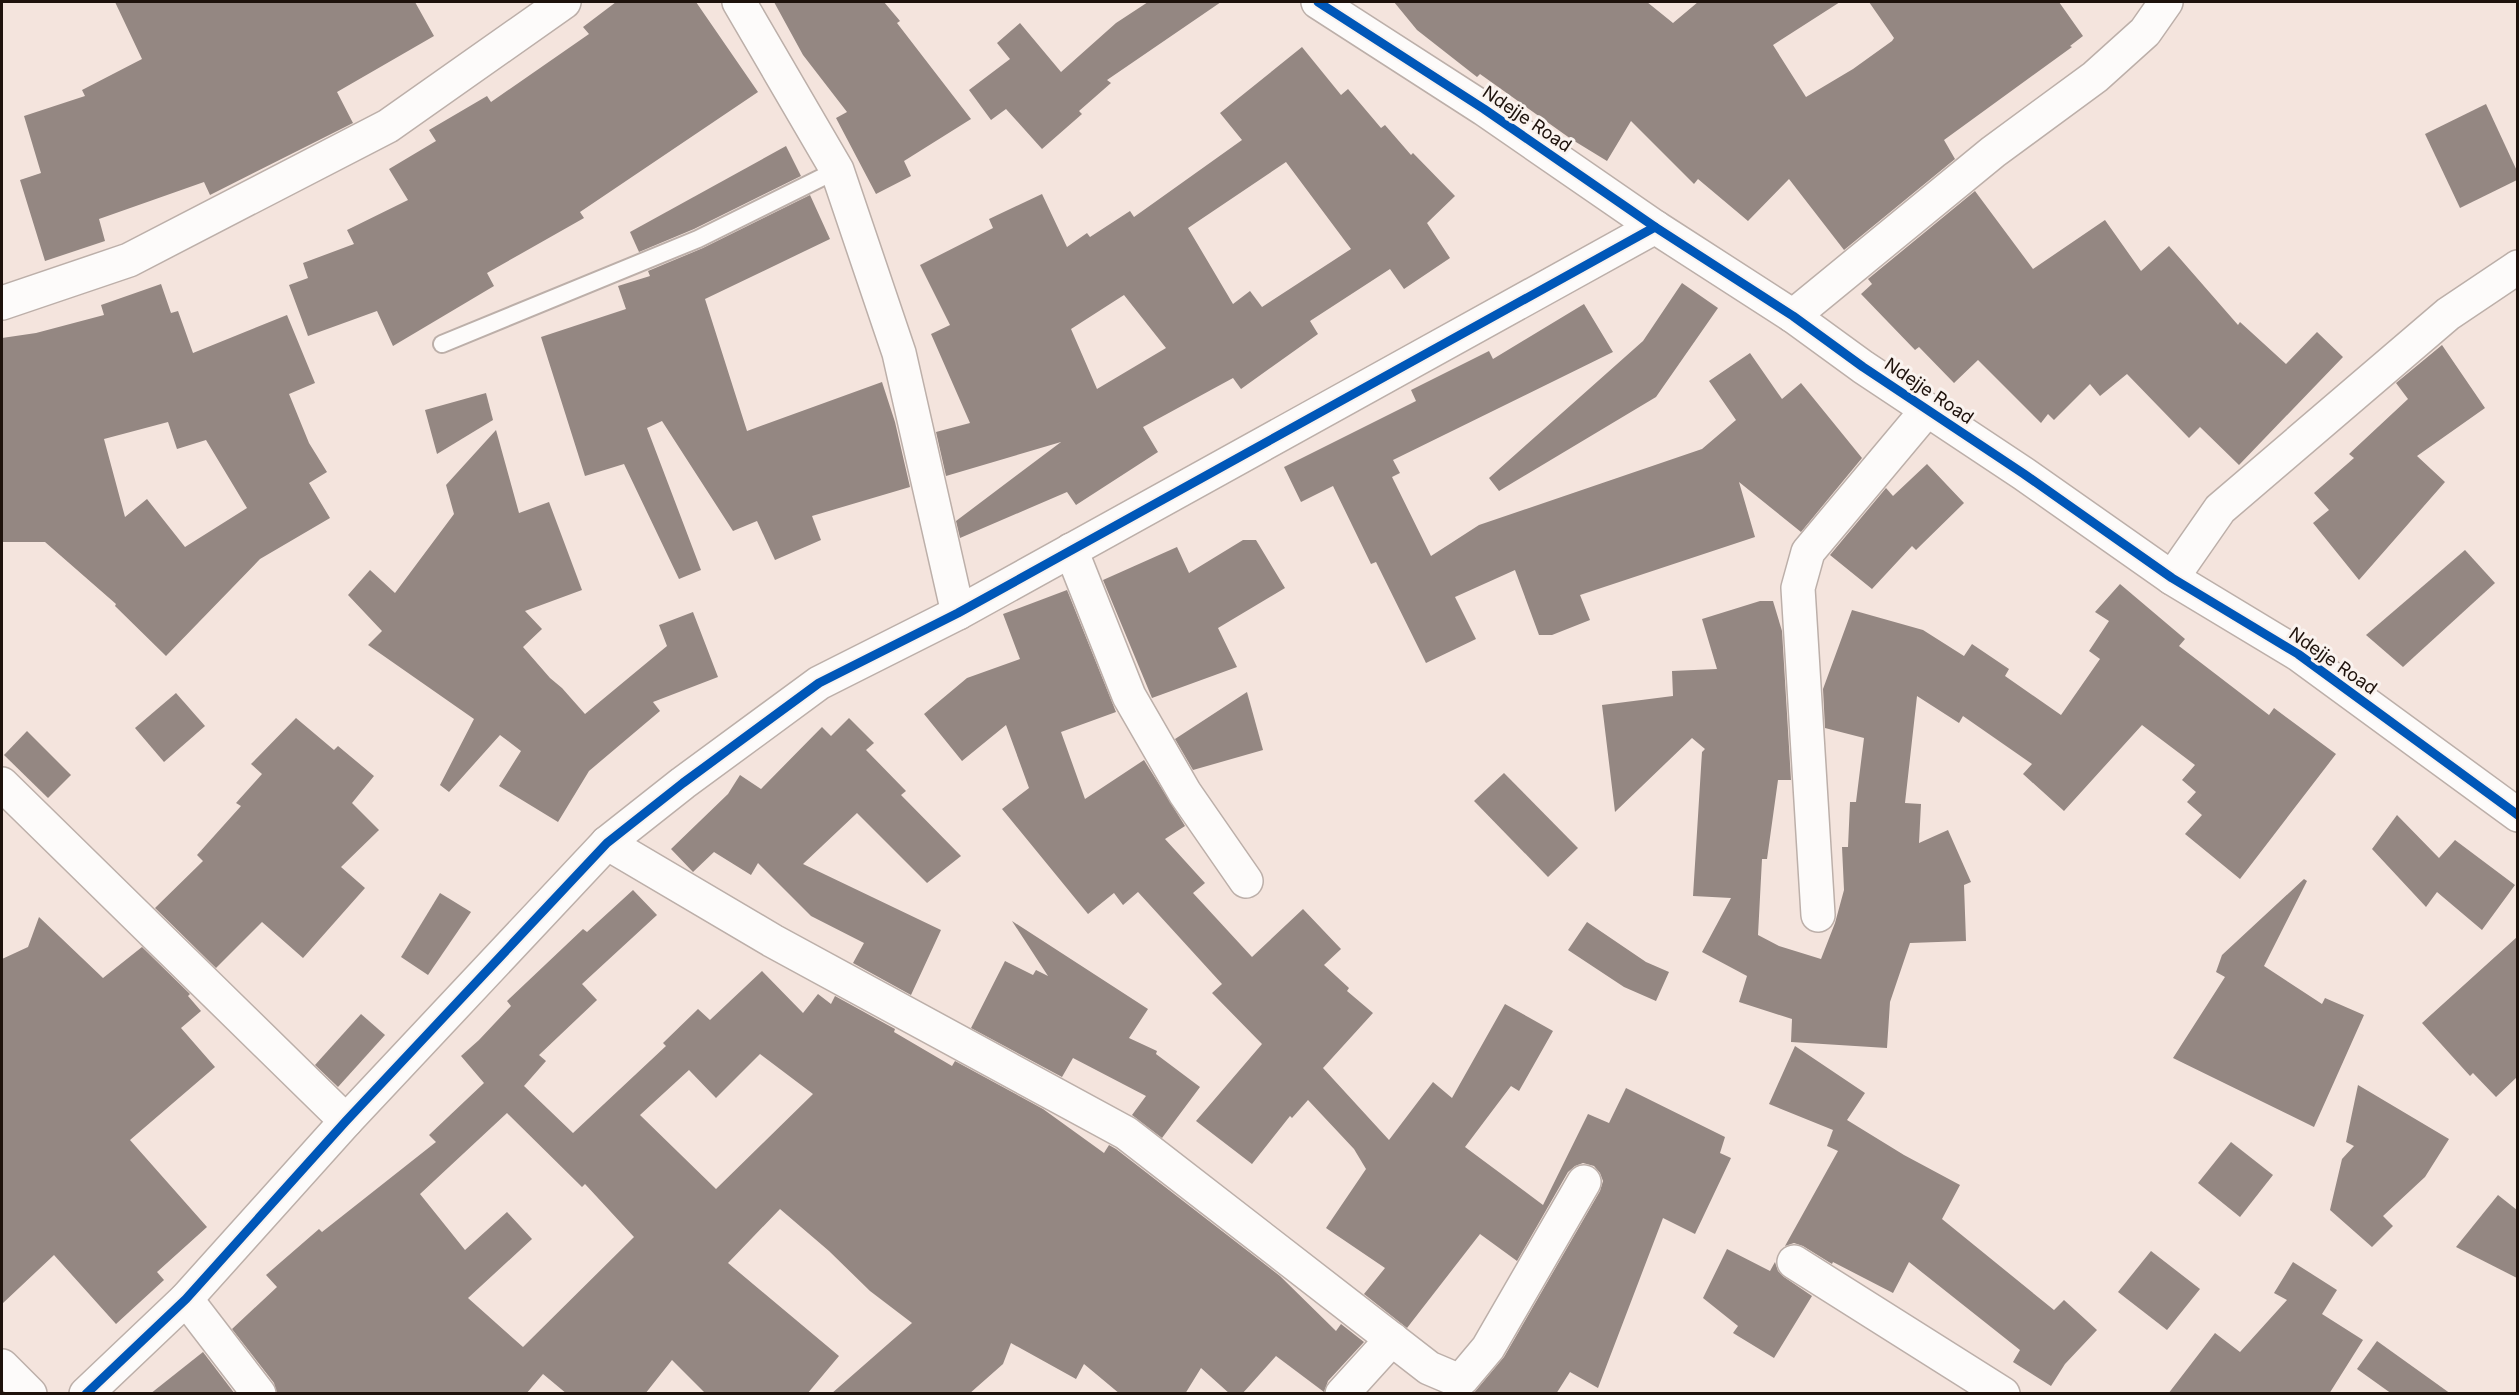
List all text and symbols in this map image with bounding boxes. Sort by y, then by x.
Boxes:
street label: Ndejje Road [1479,81,1576,156]
street label: Ndejje Road [1881,353,1978,428]
street label: Ndejje Road [2285,623,2381,699]

